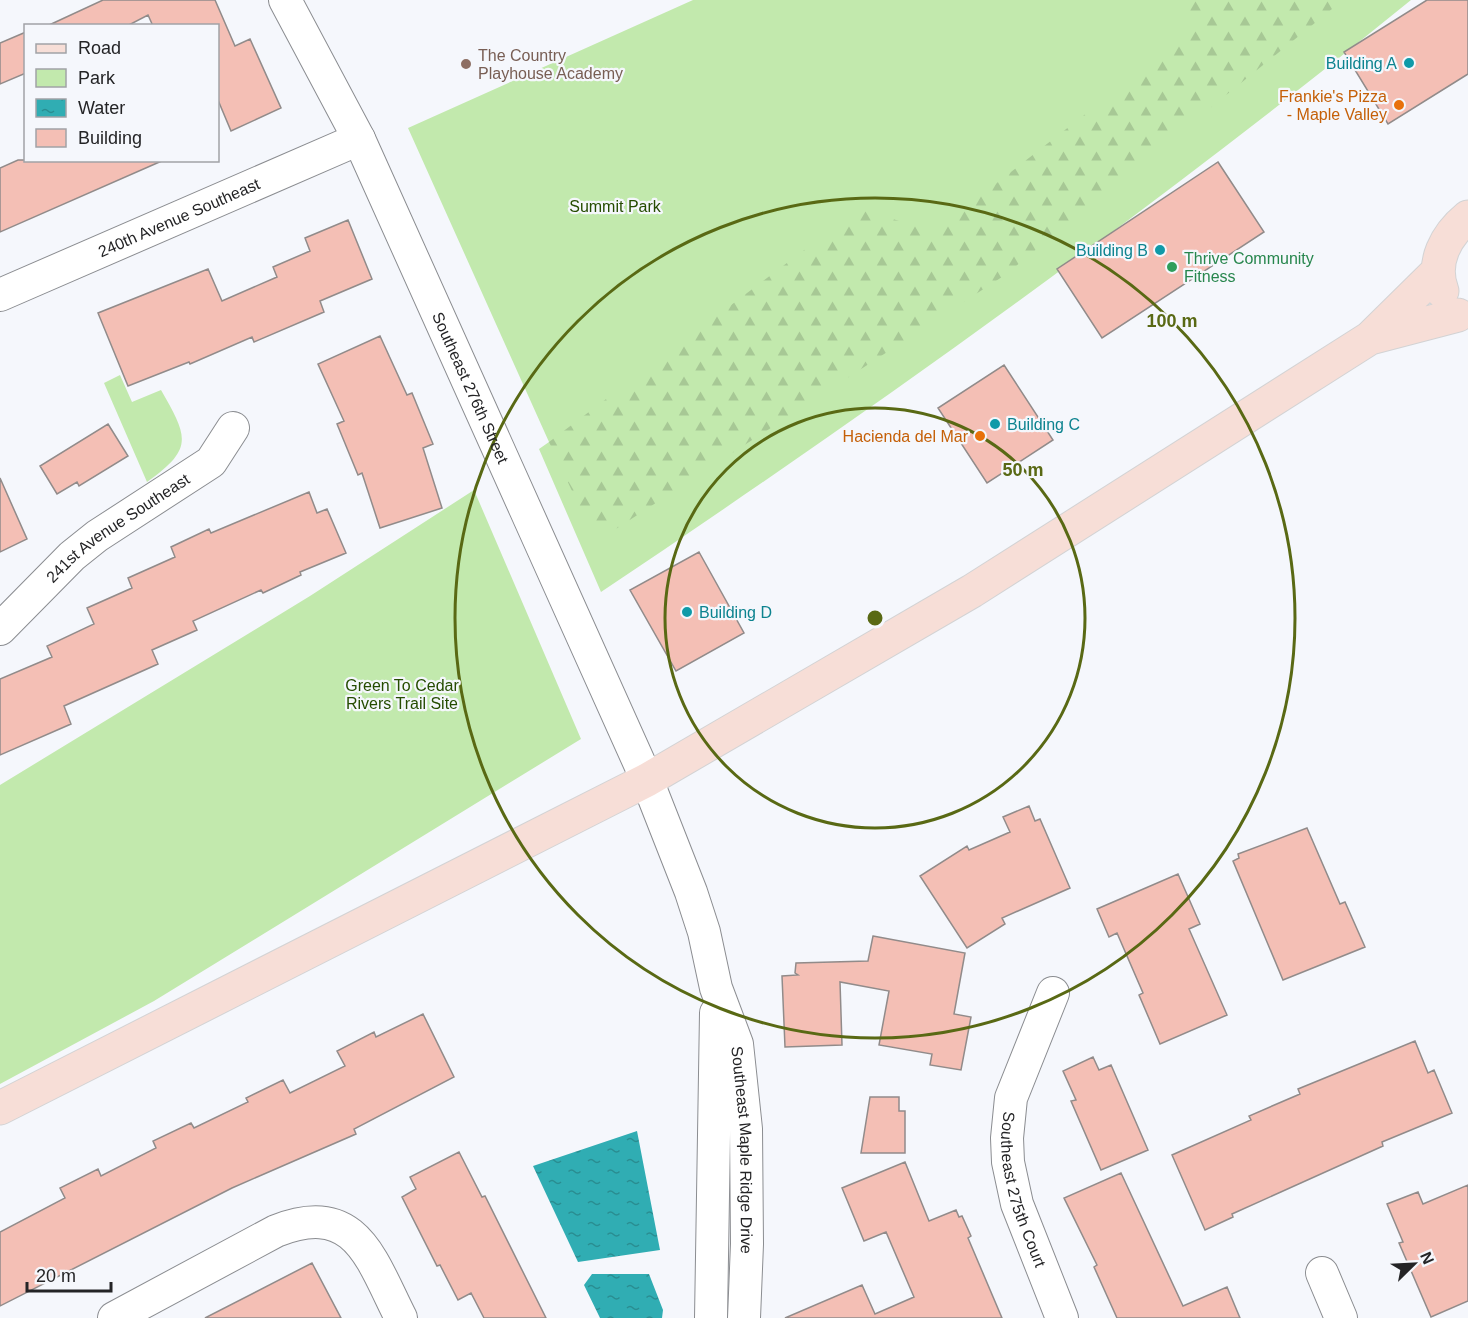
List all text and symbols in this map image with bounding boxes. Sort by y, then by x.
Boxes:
legend [24,24,219,162]
text: Road [78,38,121,58]
place label: The Country Playhouse Academy [478,47,623,82]
place label: Building A [1326,55,1397,72]
marker: Building A [1402,56,1416,70]
marker: The Country Playhouse Academy [459,57,473,71]
text: Park [78,68,116,88]
place label: Frankie's Pizza - Maple Valley [1279,88,1387,123]
text: Water [78,98,125,118]
marker: Frankie's Pizza - Maple Valley [1392,98,1406,112]
text: Building [78,128,142,148]
street label: 240th Avenue Southeast [96,175,263,260]
park label: Summit Park [569,198,662,215]
place label: Building B [1076,242,1148,259]
marker: Building B [1153,243,1167,257]
place label: Thrive Community Fitness [1184,250,1314,285]
marker: Thrive Community Fitness [1165,260,1179,274]
street label: Southeast 276th Street [429,310,512,466]
text: 100 m [1146,311,1198,331]
place label: Building C [1007,416,1080,433]
marker: Building C [988,417,1002,431]
place label: Hacienda del Mar [843,428,969,445]
marker: Hacienda del Mar [973,429,987,443]
text: 50 m [1002,460,1044,480]
street label: 241st Avenue Southeast [43,470,193,586]
place label: Building D [699,604,772,621]
marker: Building D [680,605,694,619]
centre of rings [865,608,885,628]
park label: Green To Cedar Rivers Trail Site [345,677,459,712]
street label: Southeast Maple Ridge Drive [728,1045,755,1254]
street label: Southeast 275th Court [998,1111,1049,1270]
north arrow [1384,1234,1444,1294]
text: N [1417,1249,1437,1267]
scale bar [27,1255,111,1293]
text: 20 m [36,1266,76,1286]

